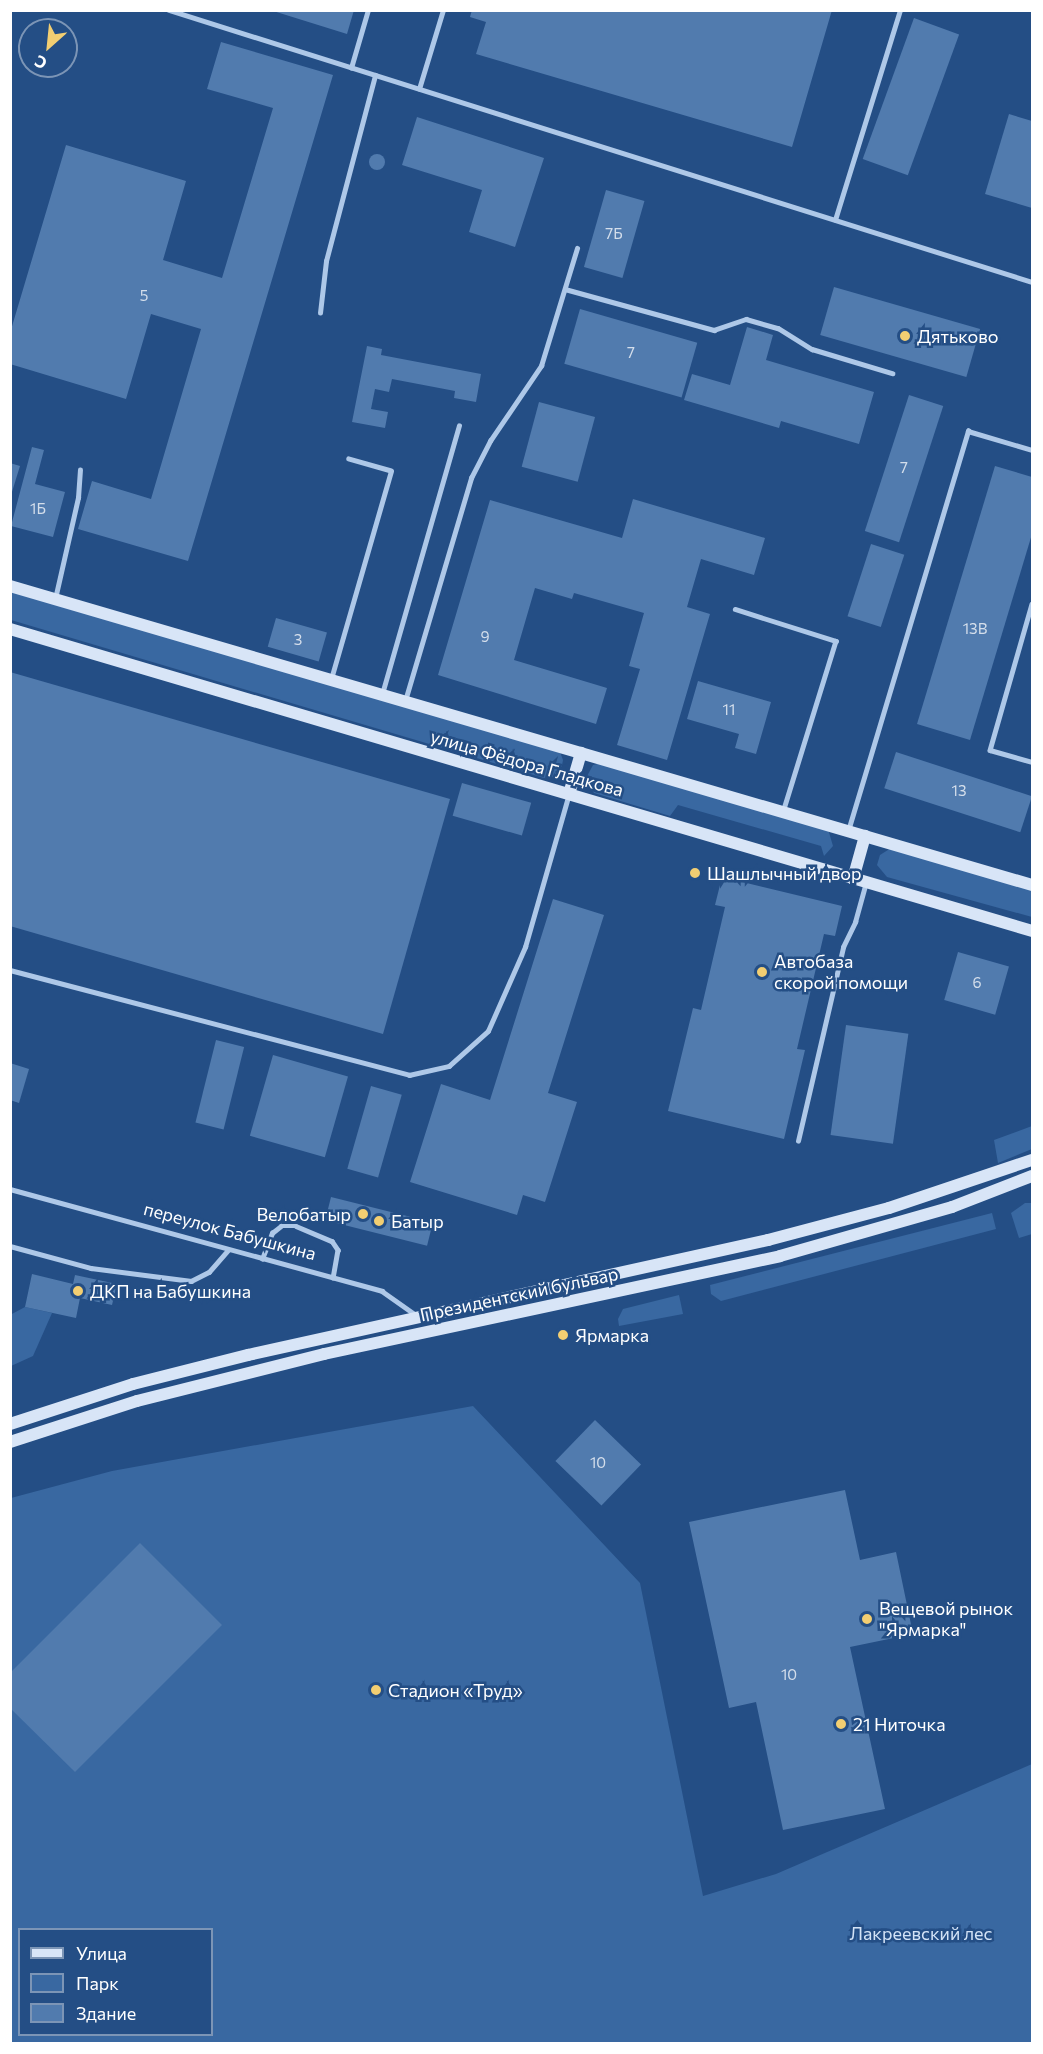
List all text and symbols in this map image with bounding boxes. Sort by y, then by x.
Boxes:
north arrow [18,18,78,78]
text: С [31,52,50,74]
house number: 7Б [605,225,623,243]
house number: 5 [140,287,148,305]
place label: Дятьково [917,325,999,347]
marker: Дятьково [898,329,912,343]
house number: 7 [627,344,635,362]
house number: 7 [900,459,908,477]
house number: 1Б [30,500,46,518]
house number: 13В [963,620,987,638]
house number: 9 [480,628,490,646]
house number: 3 [294,631,302,649]
house number: 11 [723,701,735,719]
street label: улица Фёдора Гладкова [428,725,626,801]
house number: 13 [952,782,966,800]
place label: Шашлычный двор [707,862,862,884]
marker: Шашлычный двор [688,866,702,880]
place label: Автобаза скорой помощи [774,951,908,994]
marker: Автобаза скорой помощи [755,965,769,979]
house number: 6 [972,974,982,992]
street label: переулок Бабушкина [141,1198,319,1264]
place label: Велобатыр [256,1203,351,1225]
marker: Велобатыр [356,1207,370,1221]
place label: Батыр [391,1210,444,1232]
marker: Батыр [372,1214,386,1228]
street label: Президентский бульвар [418,1262,620,1326]
place label: ДКП на Бабушкина [90,1280,251,1302]
marker: ДКП на Бабушкина [71,1284,85,1298]
place label: Ярмарка [575,1324,649,1346]
marker: Ярмарка [556,1328,570,1342]
house number: 10 [590,1454,606,1472]
place label: Вещевой рынок "Ярмарка" [879,1598,1013,1640]
marker: Вещевой рынок "Ярмарка" [860,1612,874,1626]
house number: 10 [781,1666,797,1684]
place label: Стадион «Труд» [388,1679,523,1701]
marker: Стадион «Труд» [369,1683,383,1697]
place label: 21 Ниточка [853,1713,946,1735]
marker: 21 Ниточка [834,1717,848,1731]
park label: Лакреевский лес [850,1922,992,1944]
legend [18,1928,213,2036]
text: Улица [76,1942,127,1964]
text: Парк [76,1972,119,1994]
text: Здание [76,2002,136,2024]

